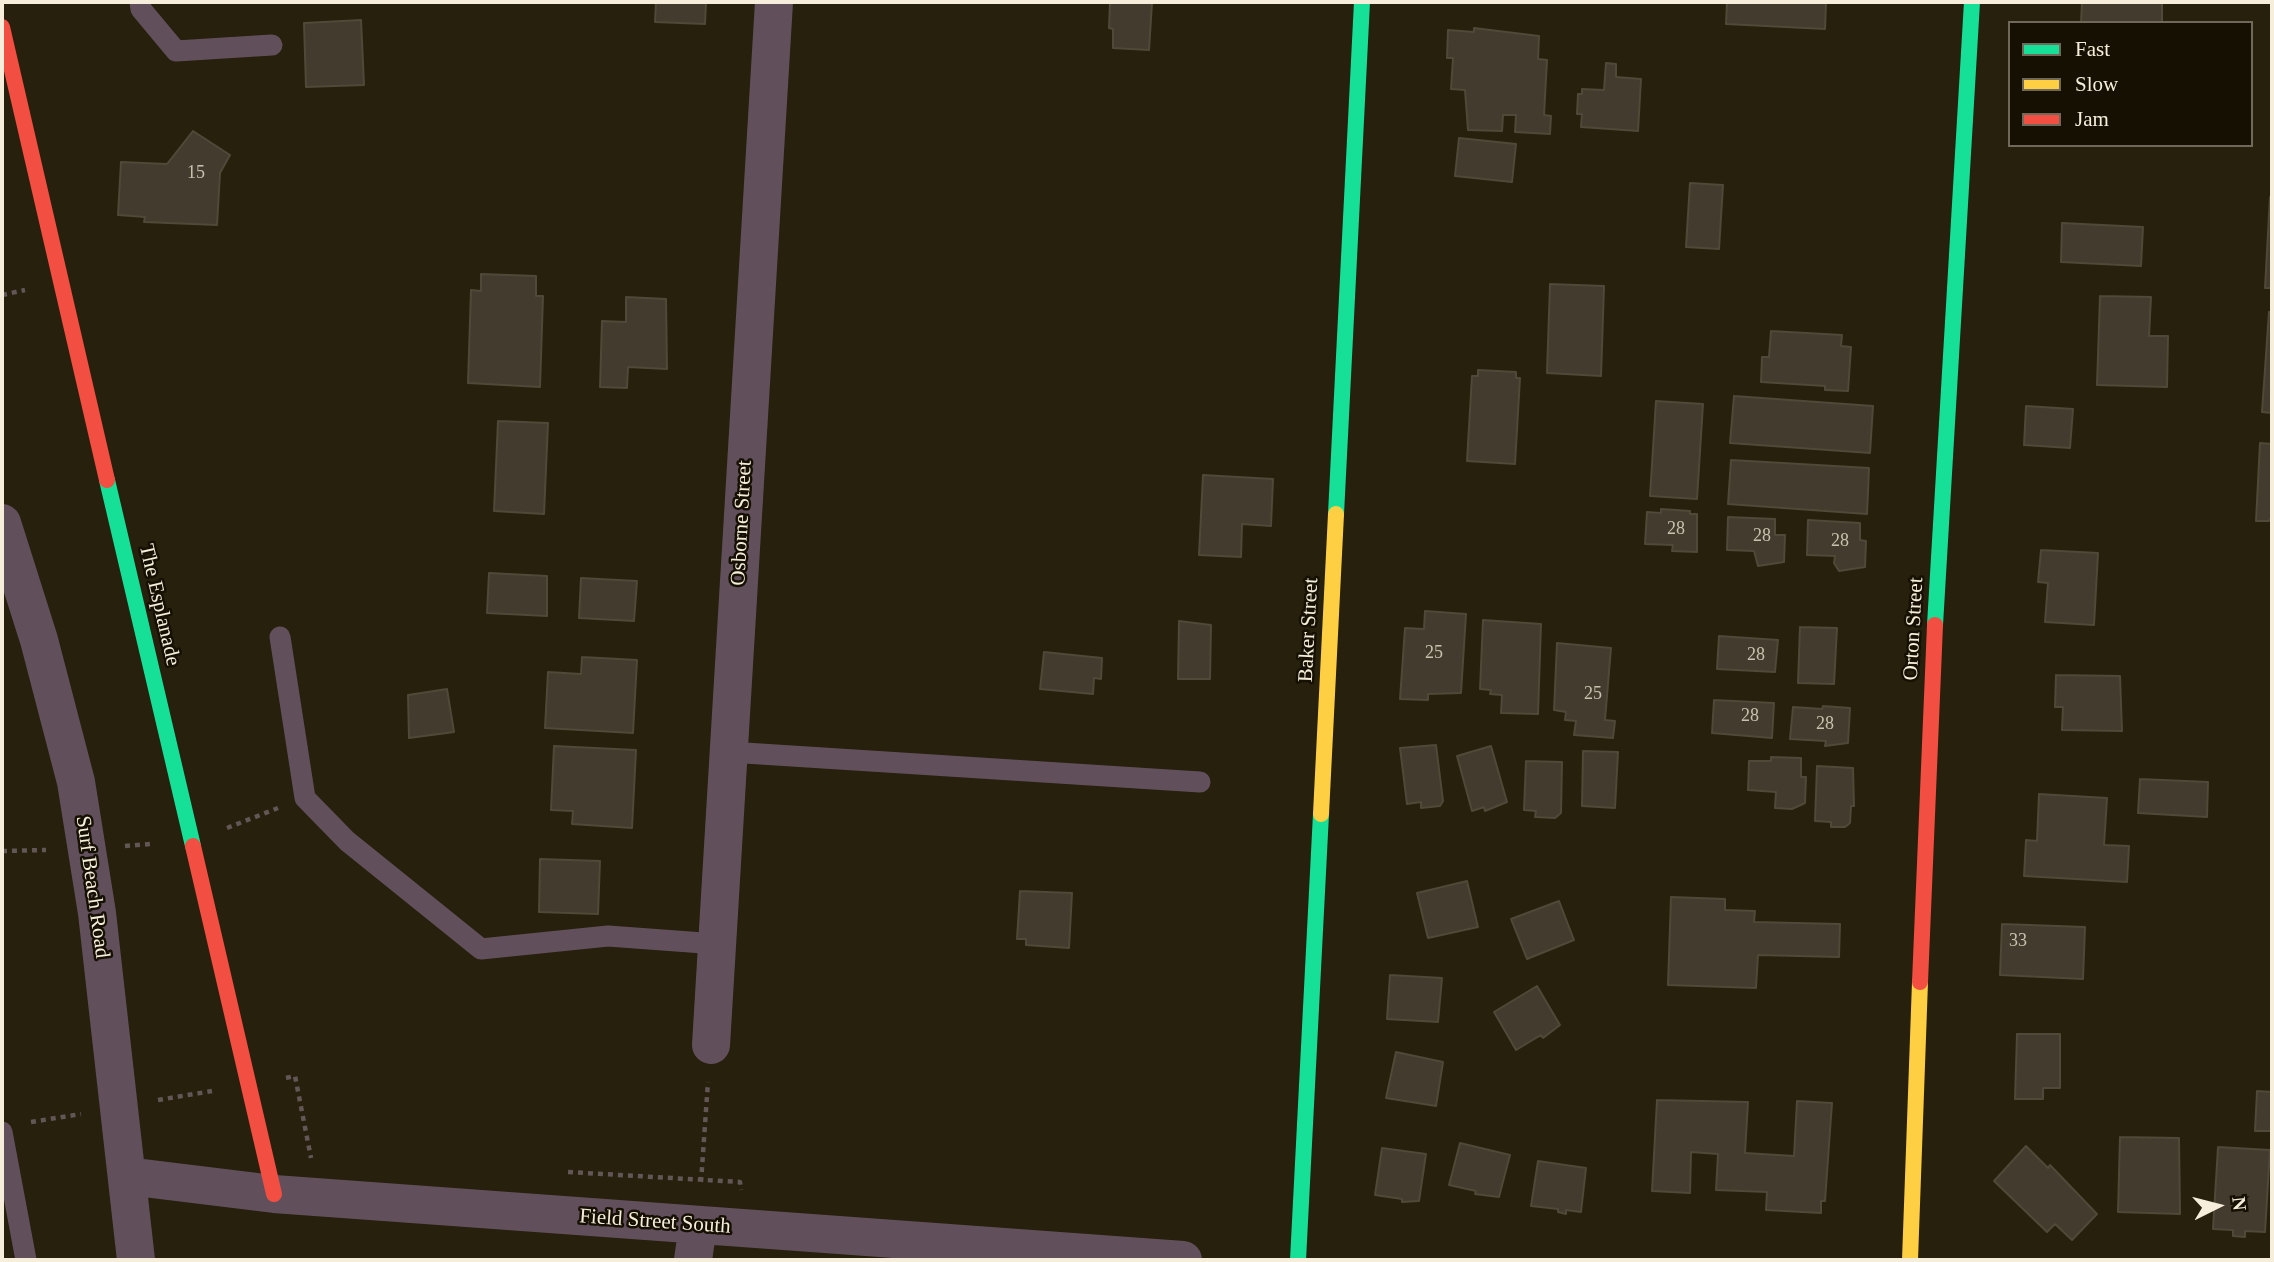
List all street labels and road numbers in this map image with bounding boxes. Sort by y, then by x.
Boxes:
street label: Osborne Street [726,460,758,586]
street label: The Esplanade [133,542,185,668]
street label: Baker Street [1294,577,1324,683]
street label: Orton Street [1899,577,1929,681]
street label: Surf Beach Road [70,814,114,960]
street label: Field Street South [578,1204,732,1240]

